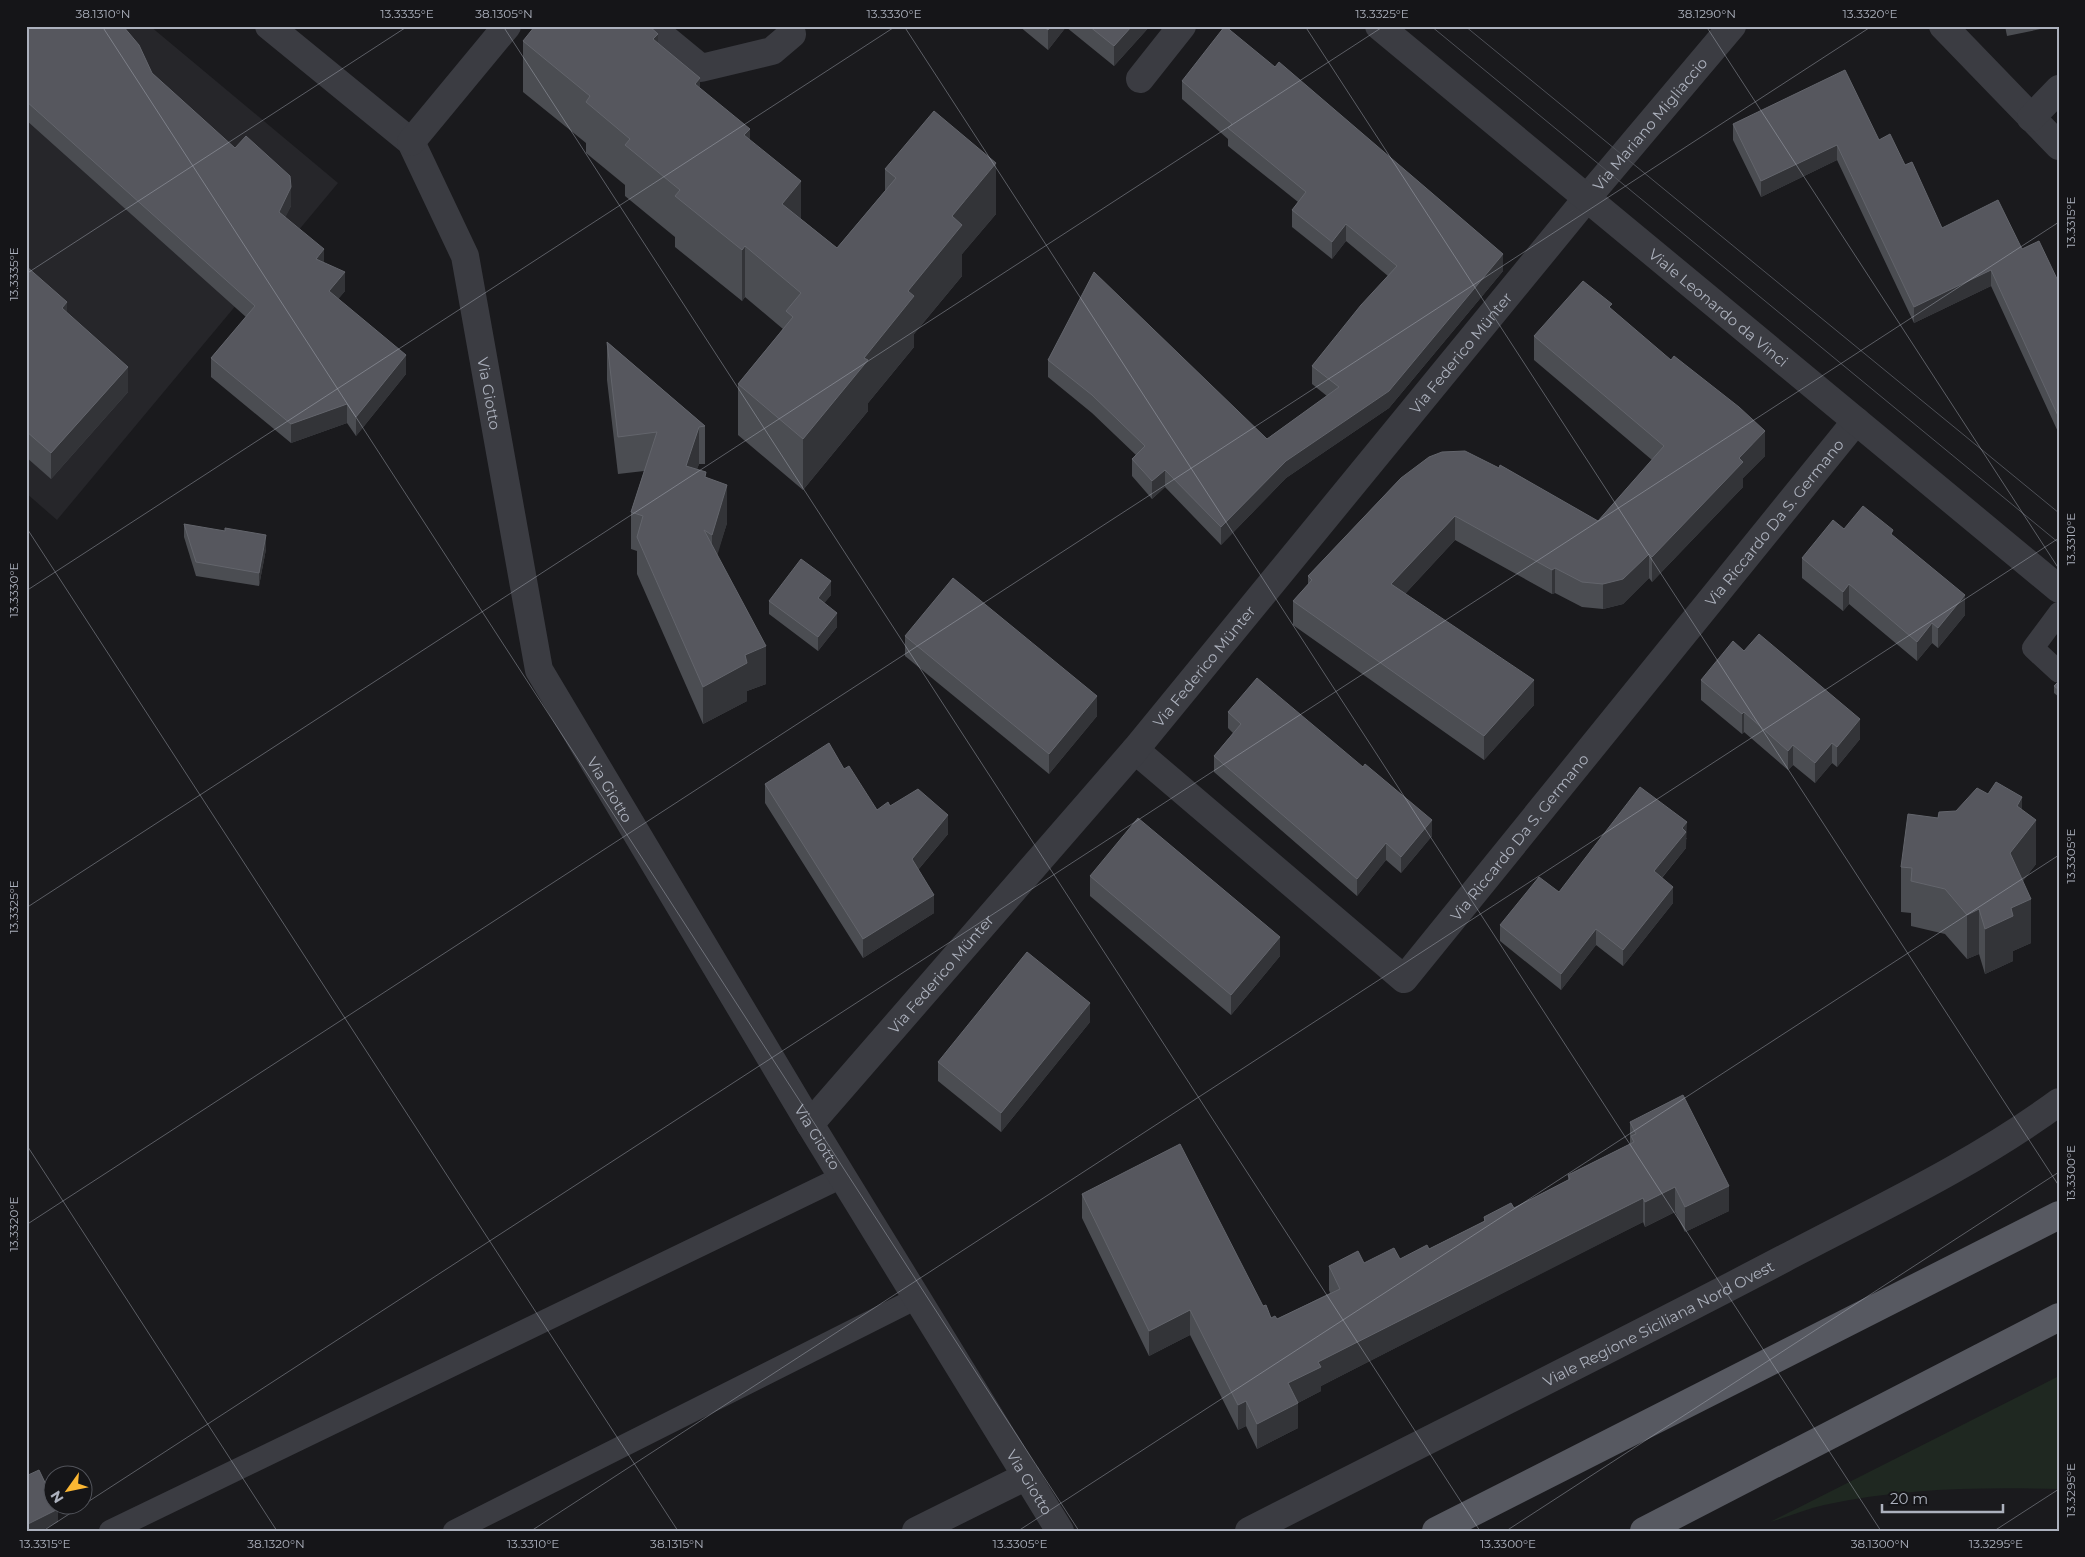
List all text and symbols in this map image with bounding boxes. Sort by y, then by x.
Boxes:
text: 38.1310°N [75,6,131,21]
text: 13.3335°E [380,6,434,21]
text: 38.1305°N [475,6,533,21]
text: 13.3330°E [867,6,921,21]
text: 13.3325°E [1355,6,1409,21]
text: 38.1290°N [1678,6,1736,21]
text: 13.3320°E [1843,6,1898,21]
street label: Via Mariano Migliaccio [1588,53,1711,194]
text: 13.3315°E [2063,196,2078,248]
street label: Viale Leonardo da Vinci [1645,244,1792,371]
text: 13.3335°E [6,247,21,301]
street label: Via Federico Münter [1405,288,1516,417]
street label: Via Giotto [474,356,505,431]
street label: Via Riccardo Da S. Germano [1701,435,1847,610]
text: 13.3310°E [2063,513,2078,565]
text: 13.3330°E [6,563,21,617]
street label: Via Federico Münter [1148,601,1259,731]
street label: Via Riccardo Da S. Germano [1446,750,1592,924]
street label: Via Giotto [583,753,637,826]
text: 13.3305°E [2063,829,2078,883]
text: 13.3325°E [6,880,21,934]
street label: Via Federico Münter [884,910,997,1037]
street label: Via Giotto [791,1101,845,1173]
text: 13.3300°E [2063,1145,2078,1201]
text: 13.3320°E [6,1197,21,1252]
street label: Viale Regione Siciliana Nord Ovest [1540,1256,1777,1390]
street label: Via Giotto [1003,1446,1057,1518]
text: 13.3295°E [2063,1463,2078,1517]
north arrow [42,1464,92,1514]
scale bar [1882,1482,2004,1514]
text: N [46,1487,68,1507]
text: 20 m [1890,1489,1928,1508]
text: 13.3315°E [19,1536,71,1551]
text: 38.1320°N [247,1536,305,1551]
text: 13.3310°E [507,1536,559,1551]
text: 38.1315°N [650,1536,704,1551]
text: 13.3305°E [993,1536,1047,1551]
text: 13.3300°E [1480,1536,1536,1551]
text: 38.1300°N [1851,1536,1909,1551]
text: 13.3295°E [1969,1536,2023,1551]

